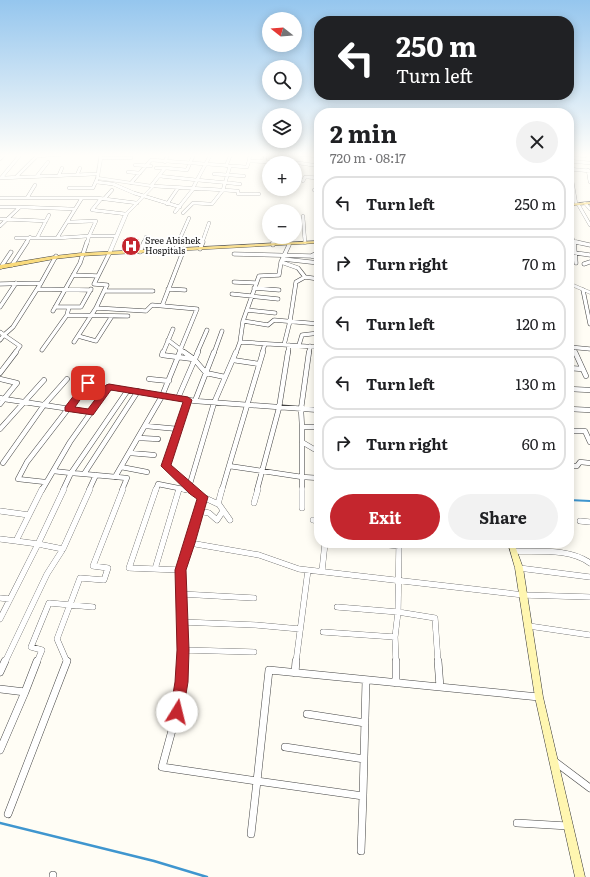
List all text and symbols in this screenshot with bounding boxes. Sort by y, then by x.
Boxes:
north arrow [262,12,302,52]
map controls [262,12,302,244]
text: 250 m [396,24,477,66]
icon: left [330,32,382,84]
button: search [262,60,302,100]
text: Turn left [396,62,473,89]
button: layers [262,108,302,148]
text: 2 min [330,115,397,150]
button: close [516,121,558,163]
text: 720 m · 08:17 [330,148,406,167]
button: + [262,156,302,196]
icon: left [332,192,354,214]
text: Turn left [366,192,435,215]
text: 250 m [515,192,556,215]
button: − [262,204,302,244]
place label: Sree Abishek Hospitals [145,233,201,257]
hospital icon: Sree Abishek Hospitals [120,235,142,257]
icon: right [332,252,354,274]
text: Turn right [366,252,448,275]
text: 70 m [522,252,556,275]
icon: left [332,312,354,334]
text: Turn left [366,312,435,335]
text: 120 m [516,312,556,335]
pin [71,366,105,400]
icon: arrive [77,372,99,394]
icon: left [332,372,354,394]
text: Turn left [366,372,435,395]
text: 130 m [516,372,556,395]
icon: right [332,432,354,454]
text: Turn right [366,432,448,455]
text: 60 m [522,432,556,455]
button: Exit [330,494,440,540]
button: Share [448,494,558,540]
position arrow [156,691,198,733]

